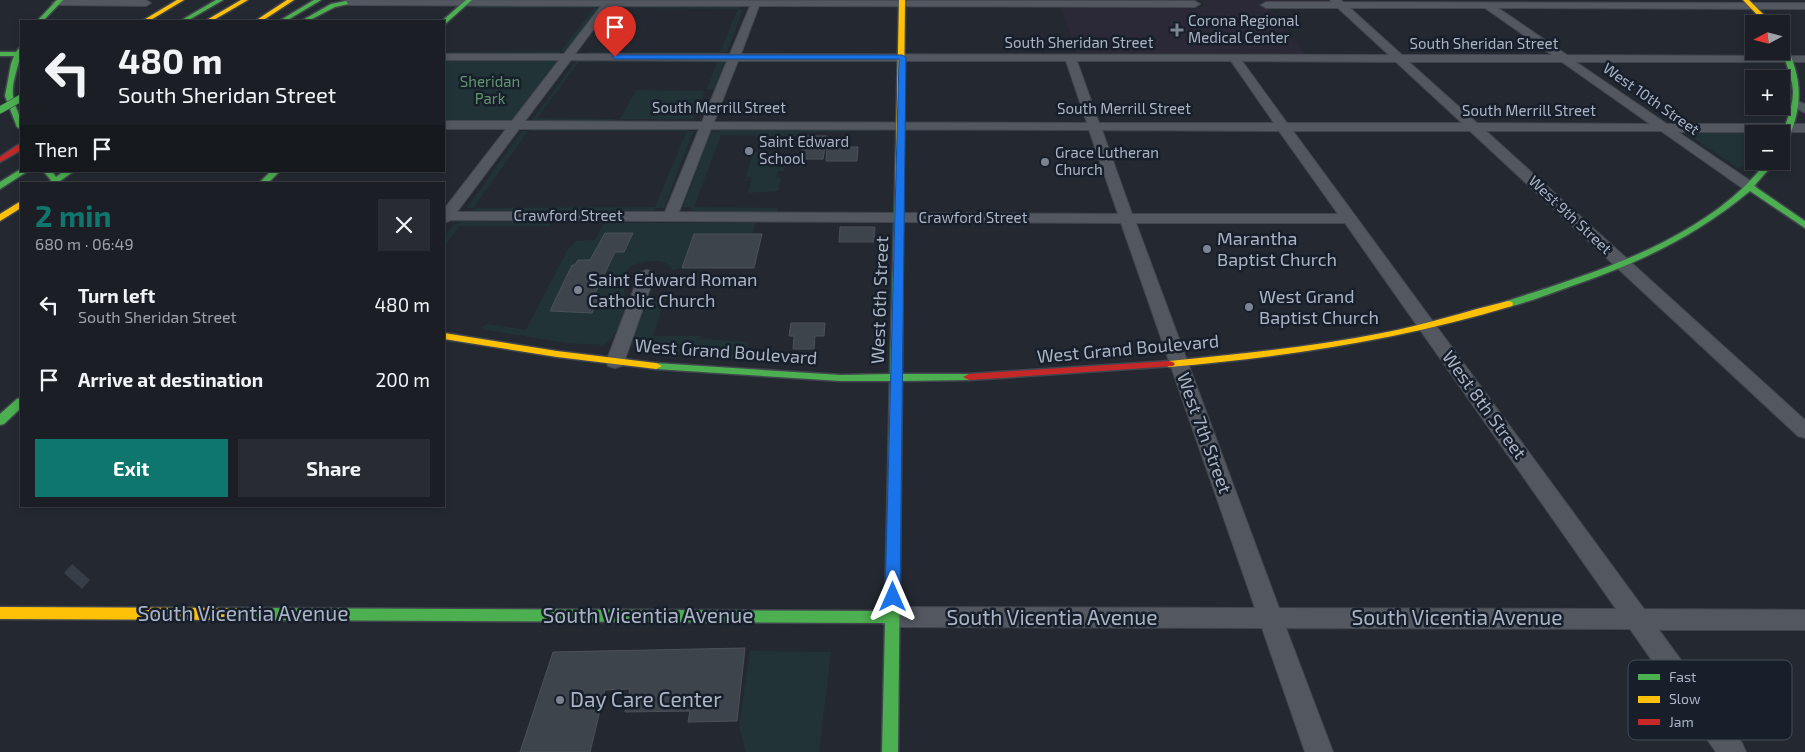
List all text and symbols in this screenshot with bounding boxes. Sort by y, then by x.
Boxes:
pin [594,6,636,57]
place label: Corona Regional Medical Center [1188,11,1300,46]
icon: arrive [601,13,629,41]
north arrow [1745,15,1790,60]
map controls [1745,15,1790,170]
marker: Corona Regional Medical Center [1170,23,1184,37]
street label: South Sheridan Street [1005,33,1154,51]
street label: South Sheridan Street [1410,34,1559,52]
text: 480 m [118,39,223,81]
icon: left [35,40,100,105]
street label: West 10th Street [1600,58,1703,138]
button: + [1745,70,1790,115]
park label: Sheridan Park [460,72,520,107]
text: South Sheridan Street [118,81,336,107]
street label: South Merrill Street [652,98,786,116]
street label: South Merrill Street [1057,99,1191,117]
street label: South Merrill Street [1462,101,1596,119]
button: − [1745,125,1790,170]
place label: Saint Edward School [759,132,849,167]
icon: arrive [88,135,116,163]
text: Then [35,138,78,161]
place label: Grace Lutheran Church [1055,143,1159,178]
marker: Saint Edward School [743,145,755,157]
marker: Grace Lutheran Church [1039,156,1051,168]
street label: West 9th Street [1526,171,1616,257]
text: 2 min [35,197,112,233]
button: close [378,199,430,251]
street label: Crawford Street [514,206,623,224]
street label: Crawford Street [919,208,1028,226]
place label: Marantha Baptist Church [1217,227,1337,270]
text: 680 m · 06:49 [35,234,134,253]
street label: West 6th Street [866,235,892,364]
marker: Marantha Baptist Church [1201,243,1213,255]
place label: Saint Edward Roman Catholic Church [588,268,758,311]
text: Turn left [78,284,155,307]
marker: Saint Edward Roman Catholic Church [572,284,584,296]
place label: West Grand Baptist Church [1259,285,1379,328]
icon: left [35,291,63,319]
text: 480 m [374,293,430,316]
marker: West Grand Baptist Church [1243,301,1255,313]
text: South Sheridan Street [78,307,237,326]
street label: West Grand Boulevard [1036,329,1220,367]
street label: West Grand Boulevard [634,334,818,368]
street label: West 8th Street [1438,346,1532,463]
icon: arrive [35,366,63,394]
text: Arrive at destination [78,368,263,391]
text: 200 m [376,368,430,391]
street label: West 7th Street [1173,369,1237,496]
button: Exit [35,439,228,497]
button: Share [238,439,430,497]
position arrow [866,570,918,622]
street label: South Vicentia Avenue [138,600,348,625]
street label: South Vicentia Avenue [543,602,753,627]
street label: South Vicentia Avenue [947,604,1157,629]
street label: South Vicentia Avenue [1352,604,1562,629]
legend [1628,660,1792,740]
text: Fast [1669,668,1696,685]
place label: Day Care Center [570,686,722,711]
text: Slow [1669,690,1701,707]
marker: Day Care Center [554,694,566,706]
text: Jam [1669,713,1694,730]

